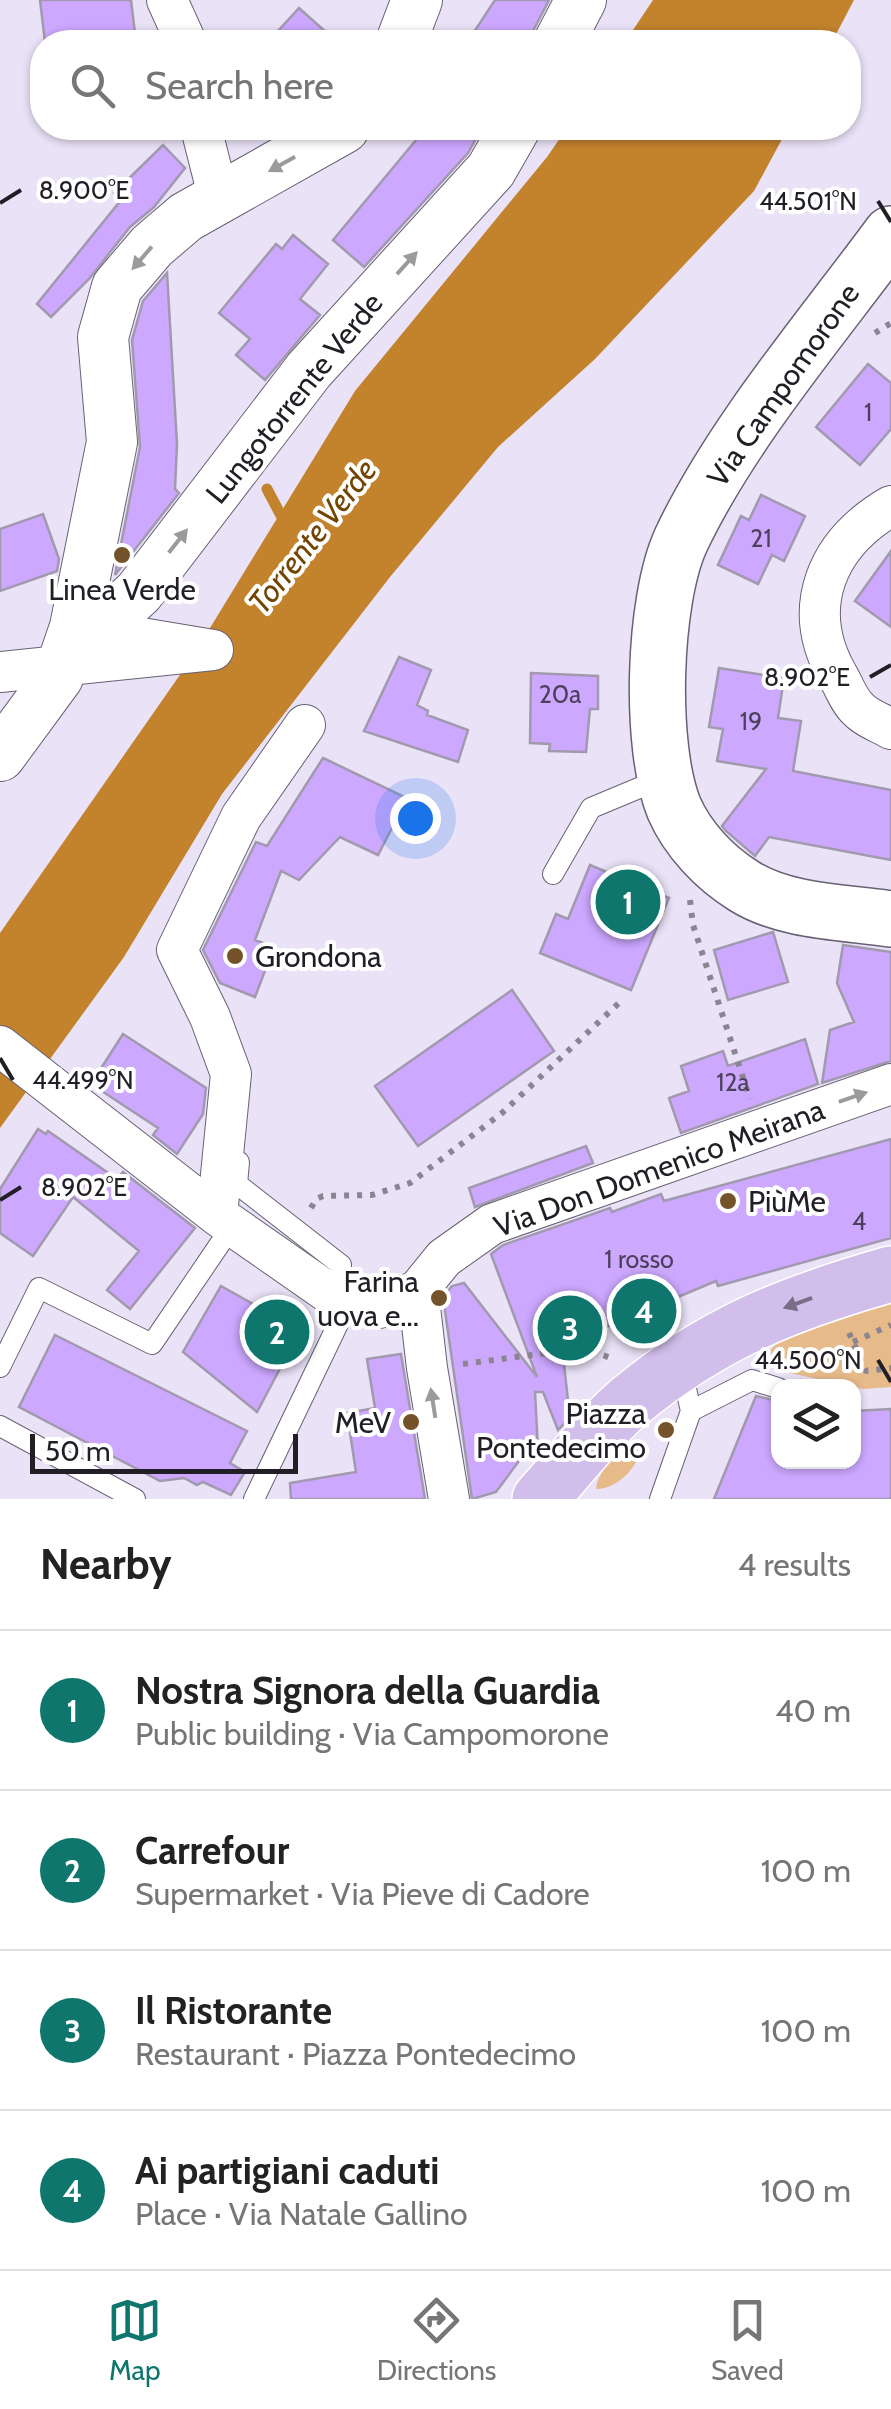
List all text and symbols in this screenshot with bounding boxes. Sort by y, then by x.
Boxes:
search box [30,30,861,140]
icon: search [65,58,120,113]
text: Search here [145,62,334,109]
one-way arrow [268,155,296,173]
text: 8.900°E [39,175,129,205]
text: 44.501°N [759,186,857,216]
one-way arrow [131,245,153,270]
one-way arrow [395,251,417,276]
street label: Via Campomorone [699,276,867,494]
street label: Lungotorrente Verde [198,285,390,511]
house number: 1 [864,397,872,427]
water label: Torrente Verde [240,451,384,621]
house number: 21 [750,523,772,553]
one-way arrow [168,528,188,554]
marker: Linea Verde [111,544,133,566]
place label: Linea Verde [48,571,196,608]
text: 8.902°E [764,662,850,692]
house number: 20a [539,679,581,709]
house number: 19 [740,706,762,736]
your location [390,793,441,844]
pin: 1 [596,864,660,940]
place label: Grondona [255,938,382,975]
marker: Grondona [224,945,246,967]
text: 44.499°N [32,1065,134,1095]
house number: 12a [716,1067,750,1097]
one-way arrow [839,1089,869,1104]
street label: Via Don Domenico Meirana [489,1091,830,1245]
text: 8.902°E [41,1172,127,1202]
place label: PiùMe [748,1183,826,1220]
marker: PiùMe [717,1190,739,1212]
house number: 4 [852,1206,866,1236]
house number: 1 rosso [604,1244,674,1274]
place label: Farina uova e... [317,1263,420,1334]
pin: 4 [612,1274,676,1348]
marker: Farina uova e... [428,1287,450,1309]
pin: 3 [538,1290,602,1366]
pin: 2 [244,1294,310,1370]
one-way arrow [782,1296,812,1311]
text: 44.500°N [754,1345,862,1375]
map controls [771,1379,861,1469]
button: layers [771,1379,861,1469]
one-way arrow [425,1387,440,1418]
place label: Piazza Pontedecimo [476,1395,647,1466]
place label: MeV [335,1404,392,1441]
marker: MeV [400,1411,422,1433]
marker: Piazza Pontedecimo [655,1419,677,1441]
scale bar [30,1429,298,1474]
text: 50 m [45,1434,111,1468]
text: Nearby [40,1538,172,1590]
text: 4 results [738,1545,851,1584]
text: Nostra Signora della Guardia [135,1667,600,1714]
text: 1 [67,1691,78,1730]
text: 40 m [775,1691,851,1730]
text: Public building · Via Campomorone [135,1714,609,1753]
text: Carrefour [135,1827,289,1874]
text: 2 [64,1851,81,1890]
text: 100 m [761,1851,851,1890]
text: Supermarket · Via Pieve di Cadore [135,1874,590,1913]
text: Il Ristorante [135,1987,332,2034]
text: 3 [64,2011,81,2050]
text: 100 m [761,2011,851,2050]
text: Restaurant · Piazza Pontedecimo [135,2034,576,2073]
text: Ai partigiani caduti [135,2147,440,2194]
text: 4 [63,2171,82,2210]
text: 100 m [761,2171,851,2210]
text: Place · Via Natale Gallino [135,2194,468,2233]
tab: Map [107,2293,162,2387]
tab: Directions [377,2293,496,2387]
tab: Saved [711,2293,784,2387]

